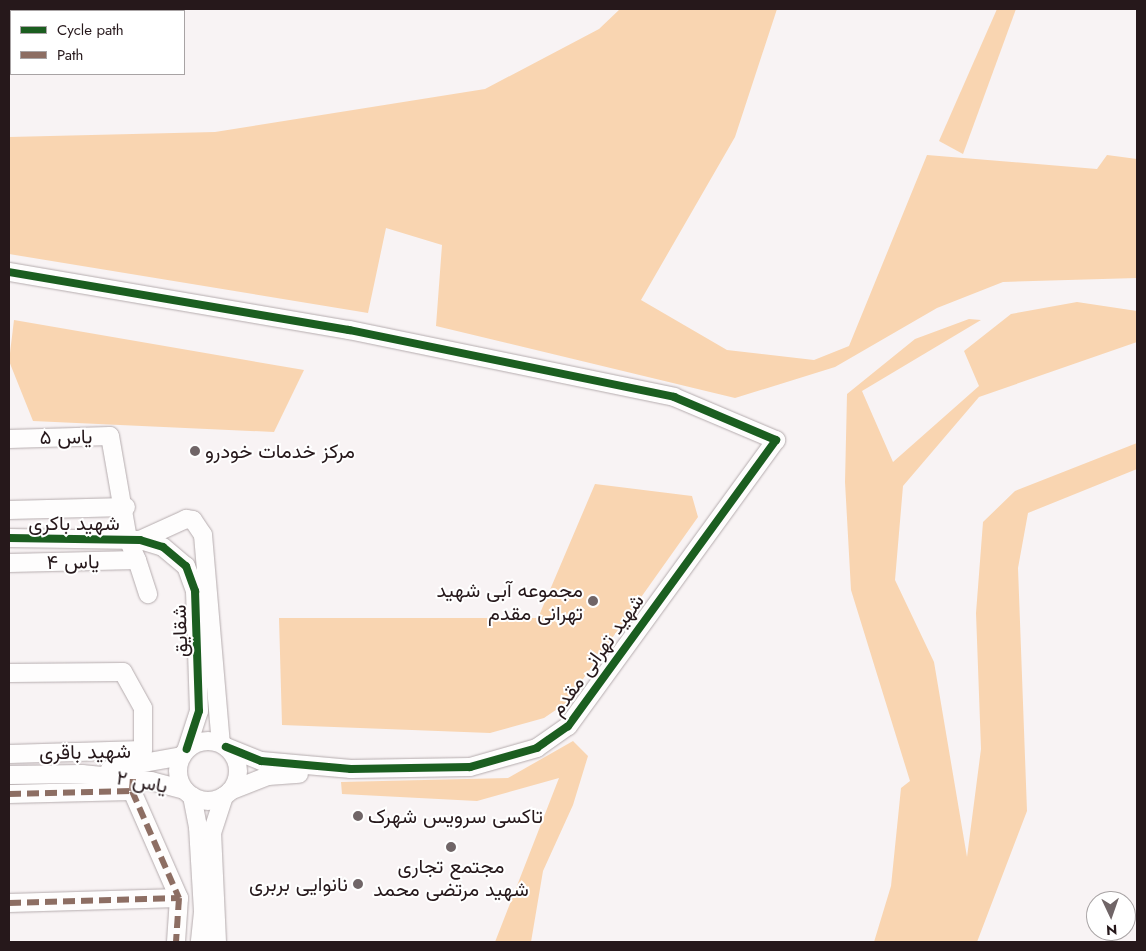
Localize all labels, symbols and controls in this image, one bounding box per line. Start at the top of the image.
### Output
legend [10,10,185,75]
text: Cycle path [57,19,124,41]
text: Path [57,44,83,66]
street label: یاس ۵ [39,425,93,449]
place label: مرکز خدمات خودرو [205,439,355,463]
marker: مرکز خدمات خودرو [189,445,201,457]
street label: شهید باکری [28,511,120,535]
street label: یاس ۴ [47,550,99,574]
place label: مجموعه آبی شهید تهرانی مقدم [437,578,583,625]
street label: شهید تهرانی مقدم [545,589,649,721]
marker: مجموعه آبی شهید تهرانی مقدم [587,595,599,607]
street label: شقایق [167,604,193,658]
street label: شهید باقری [39,739,131,765]
street label: یاس ۲ [115,766,169,798]
place label: تاکسی سرویس شهرک [368,804,543,828]
marker: تاکسی سرویس شهرک [352,810,364,822]
marker: مجتمع تجاری شهید مرتضی محمد [445,841,457,853]
place label: مجتمع تجاری شهید مرتضی محمد [373,855,529,902]
place label: نانوایی بربری [249,872,348,896]
marker: نانوایی بربری [352,878,364,890]
north arrow [1086,891,1136,941]
text: N [1106,920,1118,940]

